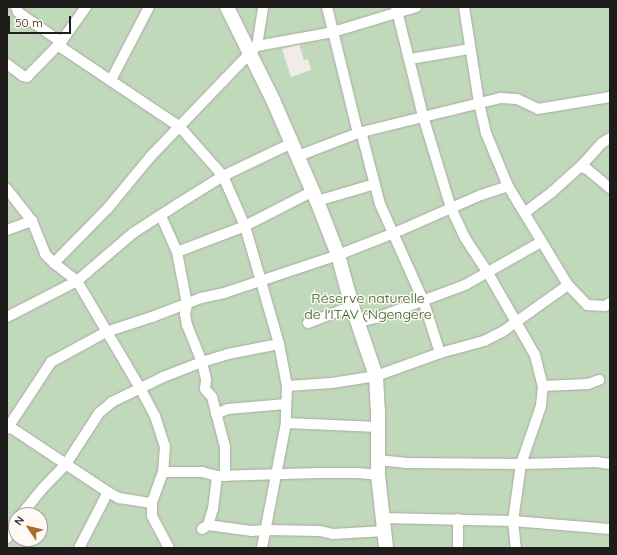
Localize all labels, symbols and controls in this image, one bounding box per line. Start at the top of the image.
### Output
scale bar [10,8,73,34]
text: 50 m [15,15,43,30]
park label: Réserve naturelle de l'ITAV (Ngengere [304,290,432,322]
north arrow [8,507,48,547]
text: N [11,513,27,528]

